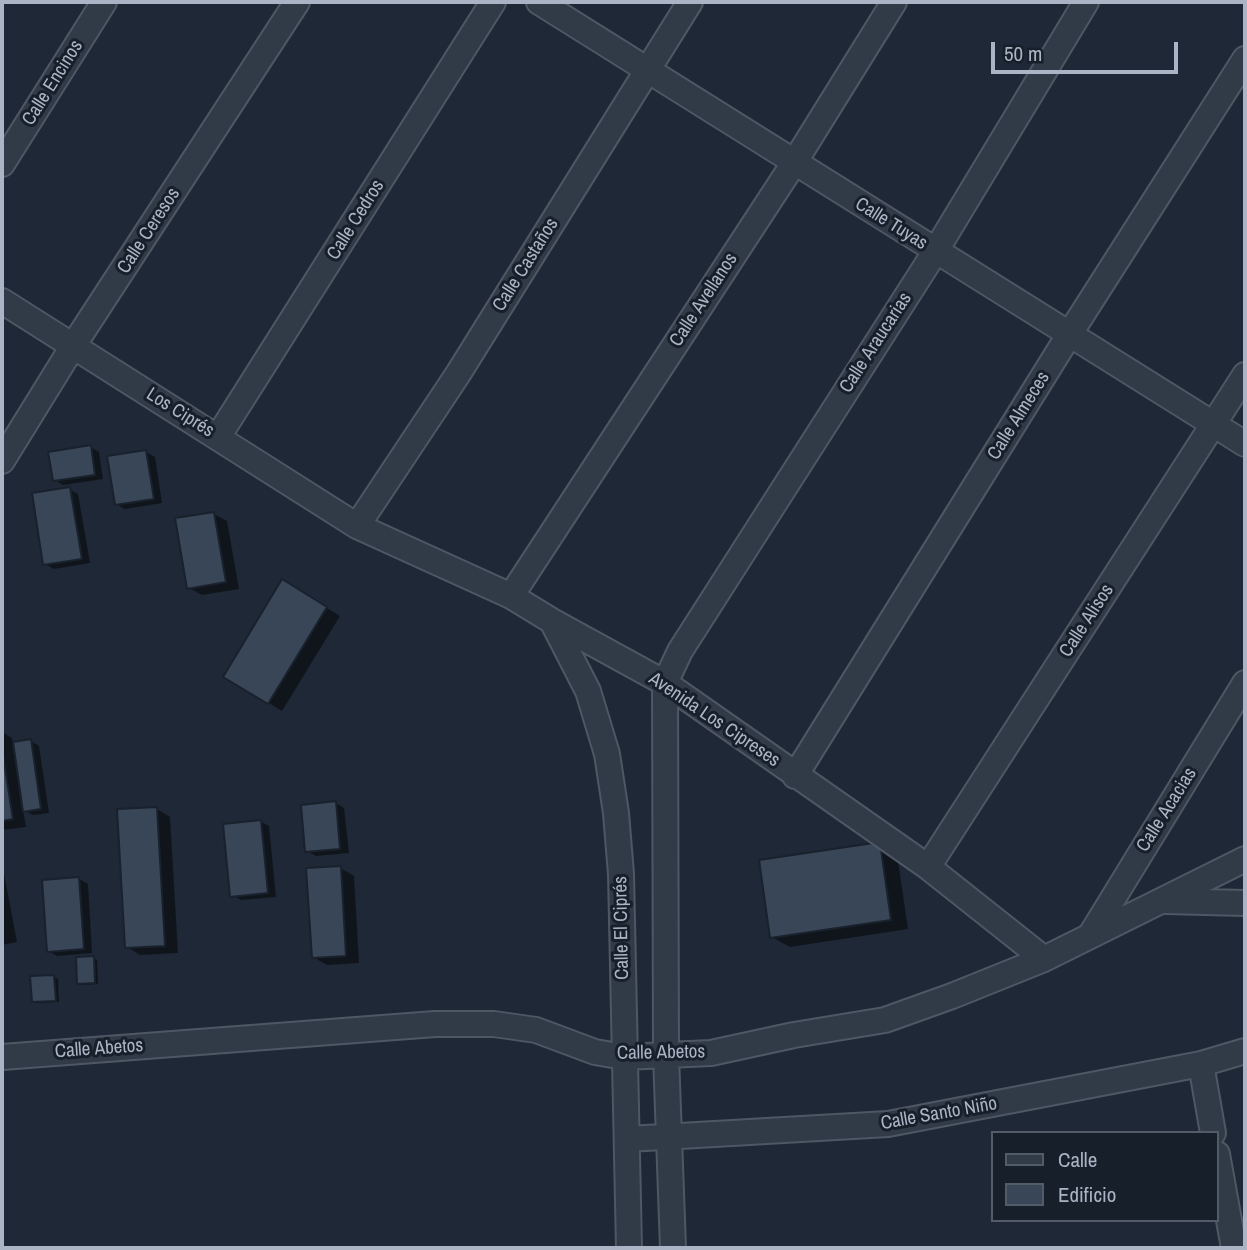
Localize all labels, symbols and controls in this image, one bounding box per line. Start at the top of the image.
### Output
scale bar [995,28,1182,72]
street label: Calle Encinos [18,36,88,130]
text: 50 m [1004,39,1042,68]
street label: Calle Cedros [322,176,390,264]
street label: Calle Ceresos [113,184,185,278]
street label: Calle Tuyas [851,193,931,255]
street label: Calle Castaños [488,214,564,316]
street label: Calle Avellanos [665,249,743,351]
street label: Calle Araucarias [835,289,917,397]
street label: Calle Almeces [983,368,1055,464]
street label: Los Ciprés [142,383,218,443]
street label: Calle Alisos [1055,580,1119,662]
street label: Avenida Los Cipreses [644,668,784,772]
street label: Calle Acacias [1132,764,1202,856]
street label: Calle El Ciprés [610,876,634,980]
street label: Calle Abetos [54,1035,144,1063]
street label: Calle Abetos [617,1041,705,1065]
street label: Calle Santo Niño [879,1093,999,1135]
legend [992,1131,1219,1222]
text: Calle [1058,1145,1097,1174]
text: Edificio [1058,1180,1116,1209]

